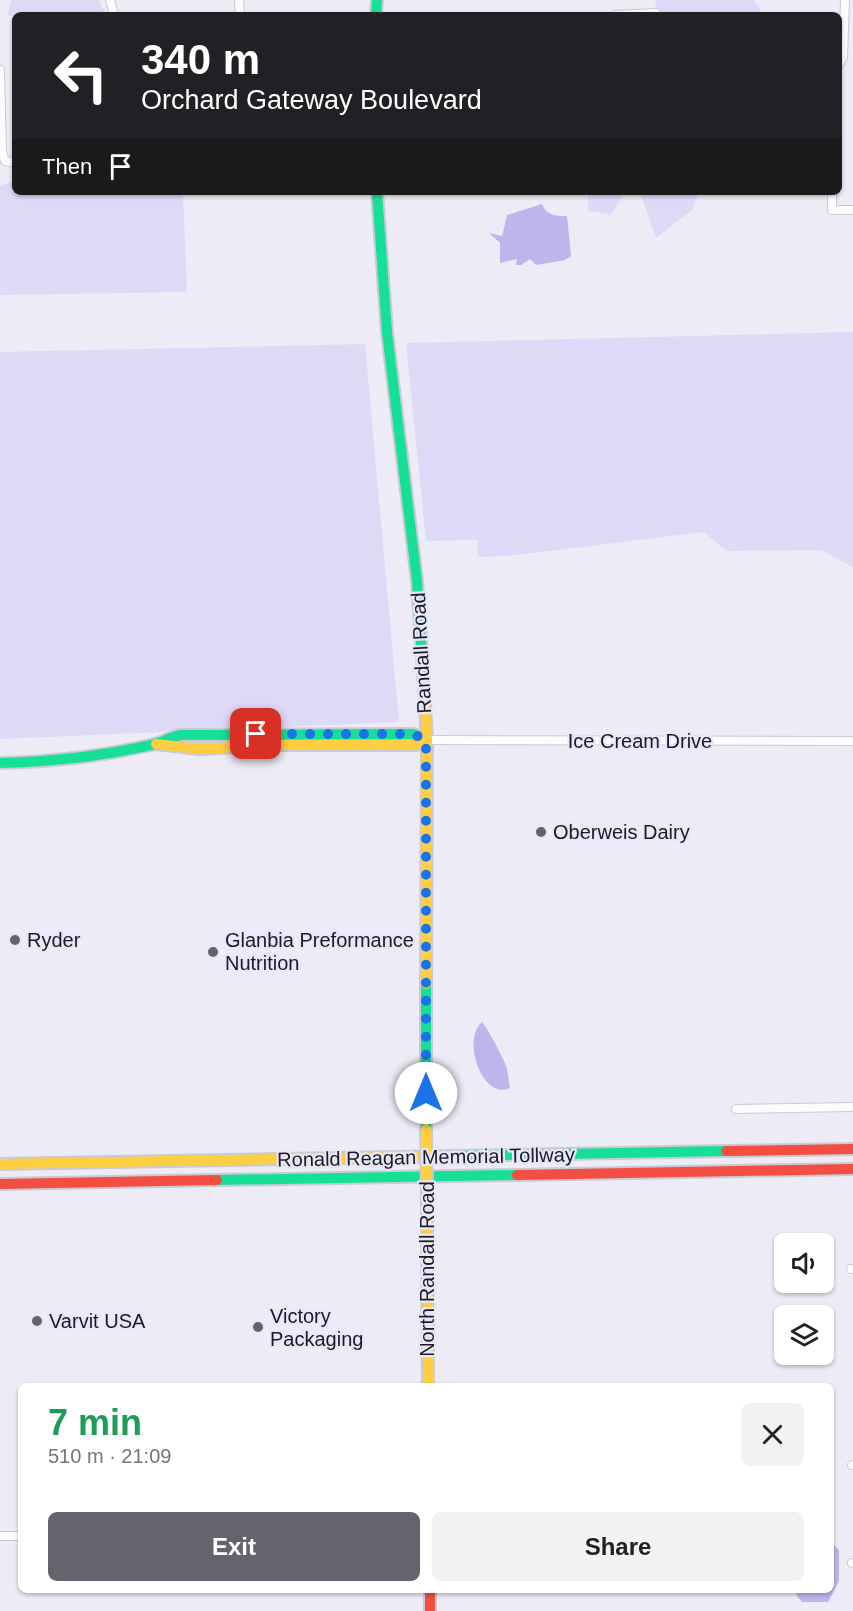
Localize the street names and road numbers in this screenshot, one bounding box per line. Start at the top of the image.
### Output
street label: Randall Road [407,592,435,714]
street label: Ice Cream Drive [568,730,712,752]
street label: Ronald Reagan Memorial Tollway [277,1143,575,1171]
street label: North Randall Road [416,1181,438,1357]

